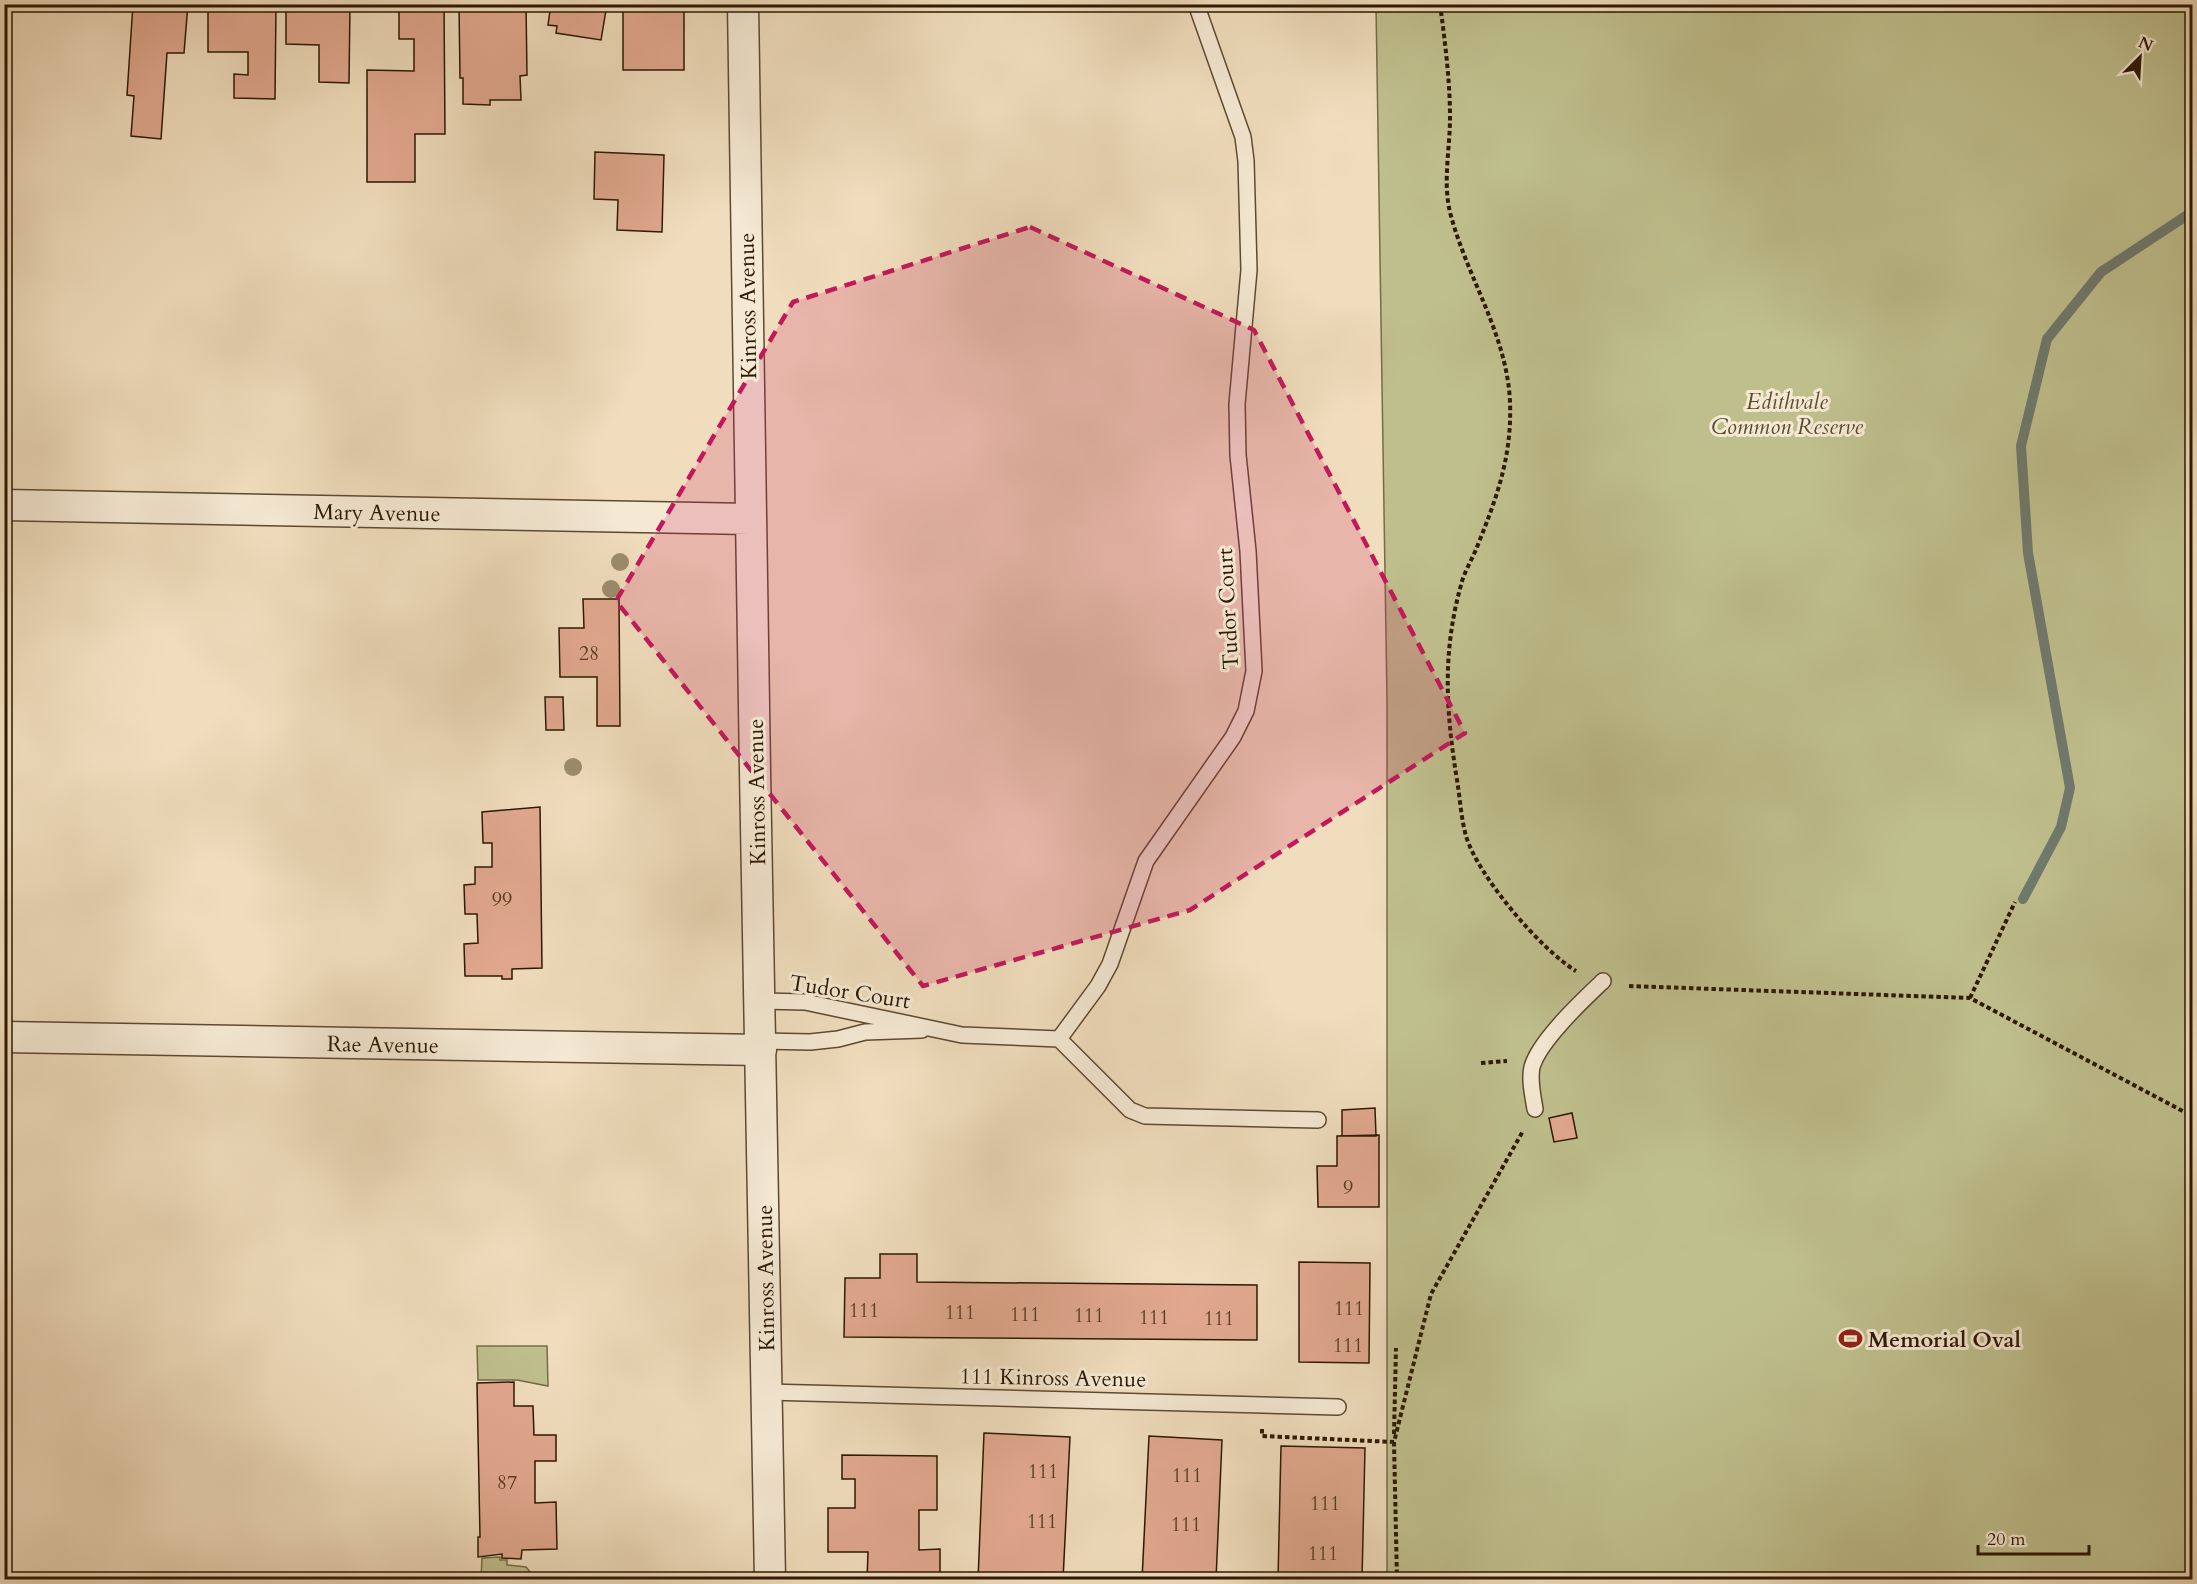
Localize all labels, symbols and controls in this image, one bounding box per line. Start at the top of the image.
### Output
north arrow [2110,27,2170,87]
text: N [2135,31,2157,57]
street label: Kinross Avenue [732,232,764,380]
park label: Edithvale Common Reserve [1711,387,1864,442]
street label: Mary Avenue [313,497,441,529]
street label: Tudor Court [1210,547,1246,670]
house number: 28 [579,640,599,667]
street label: Kinross Avenue [741,718,773,866]
house number: 99 [492,886,512,913]
street label: Tudor Court [787,968,912,1016]
street label: Rae Avenue [327,1029,439,1061]
house number: 9 [1343,1174,1353,1201]
street label: Kinross Avenue [750,1204,782,1352]
house number: 111 [1334,1295,1364,1322]
house number: 111 [849,1297,879,1324]
house number: 111 [945,1299,975,1326]
house number: 111 [1010,1301,1040,1328]
house number: 111 [1074,1302,1104,1329]
house number: 111 [1139,1304,1169,1331]
house number: 111 [1204,1305,1234,1332]
place label: Memorial Oval [1868,1325,2021,1355]
sports icon: Memorial Oval [1837,1326,1863,1352]
house number: 111 [1333,1332,1363,1359]
street label: 111 Kinross Avenue [959,1361,1147,1395]
house number: 111 [1028,1458,1058,1485]
house number: 111 [1172,1462,1202,1489]
house number: 87 [497,1469,517,1496]
house number: 111 [1310,1490,1340,1517]
house number: 111 [1027,1508,1057,1535]
house number: 111 [1171,1511,1201,1538]
scale bar [1978,1518,2089,1556]
text: 20 m [1987,1527,2026,1552]
house number: 111 [1308,1540,1338,1567]

